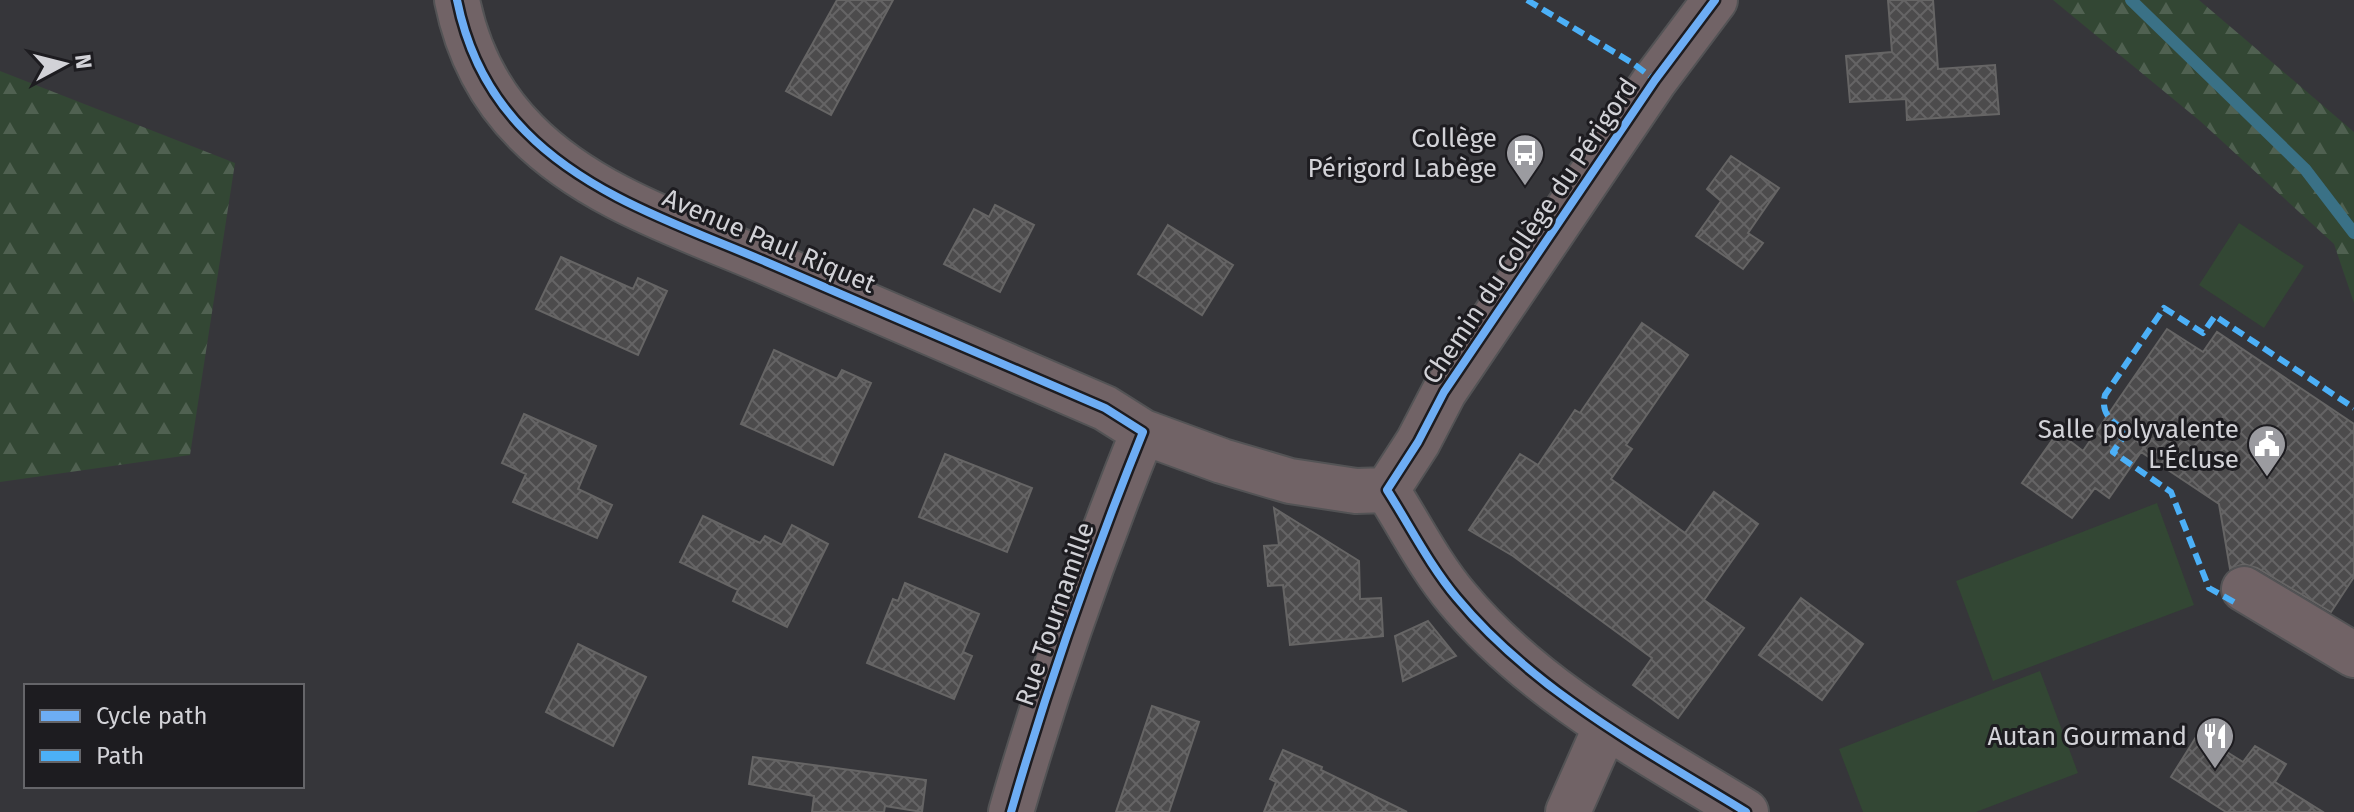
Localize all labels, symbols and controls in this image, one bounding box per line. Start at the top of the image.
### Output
north arrow [24,24,104,104]
text: N [69,53,98,71]
street label: Chemin du Collège du Périgord [1416,72,1644,390]
place label: Collège Périgord Labège [1307,123,1497,184]
bus stop icon: Collège Périgord Labège [1504,132,1546,187]
street label: Avenue Paul Riquet [658,182,881,300]
place label: Salle polyvalente L'Écluse [2038,414,2239,475]
public building icon: Salle polyvalente L'Écluse [2246,423,2288,478]
street label: Rue Tournamille [1009,518,1101,710]
legend [24,684,304,788]
text: Cycle path [96,702,208,730]
restaurant icon: Autan Gourmand [2194,715,2236,770]
place label: Autan Gourmand [1988,721,2187,752]
text: Path [96,742,144,770]

